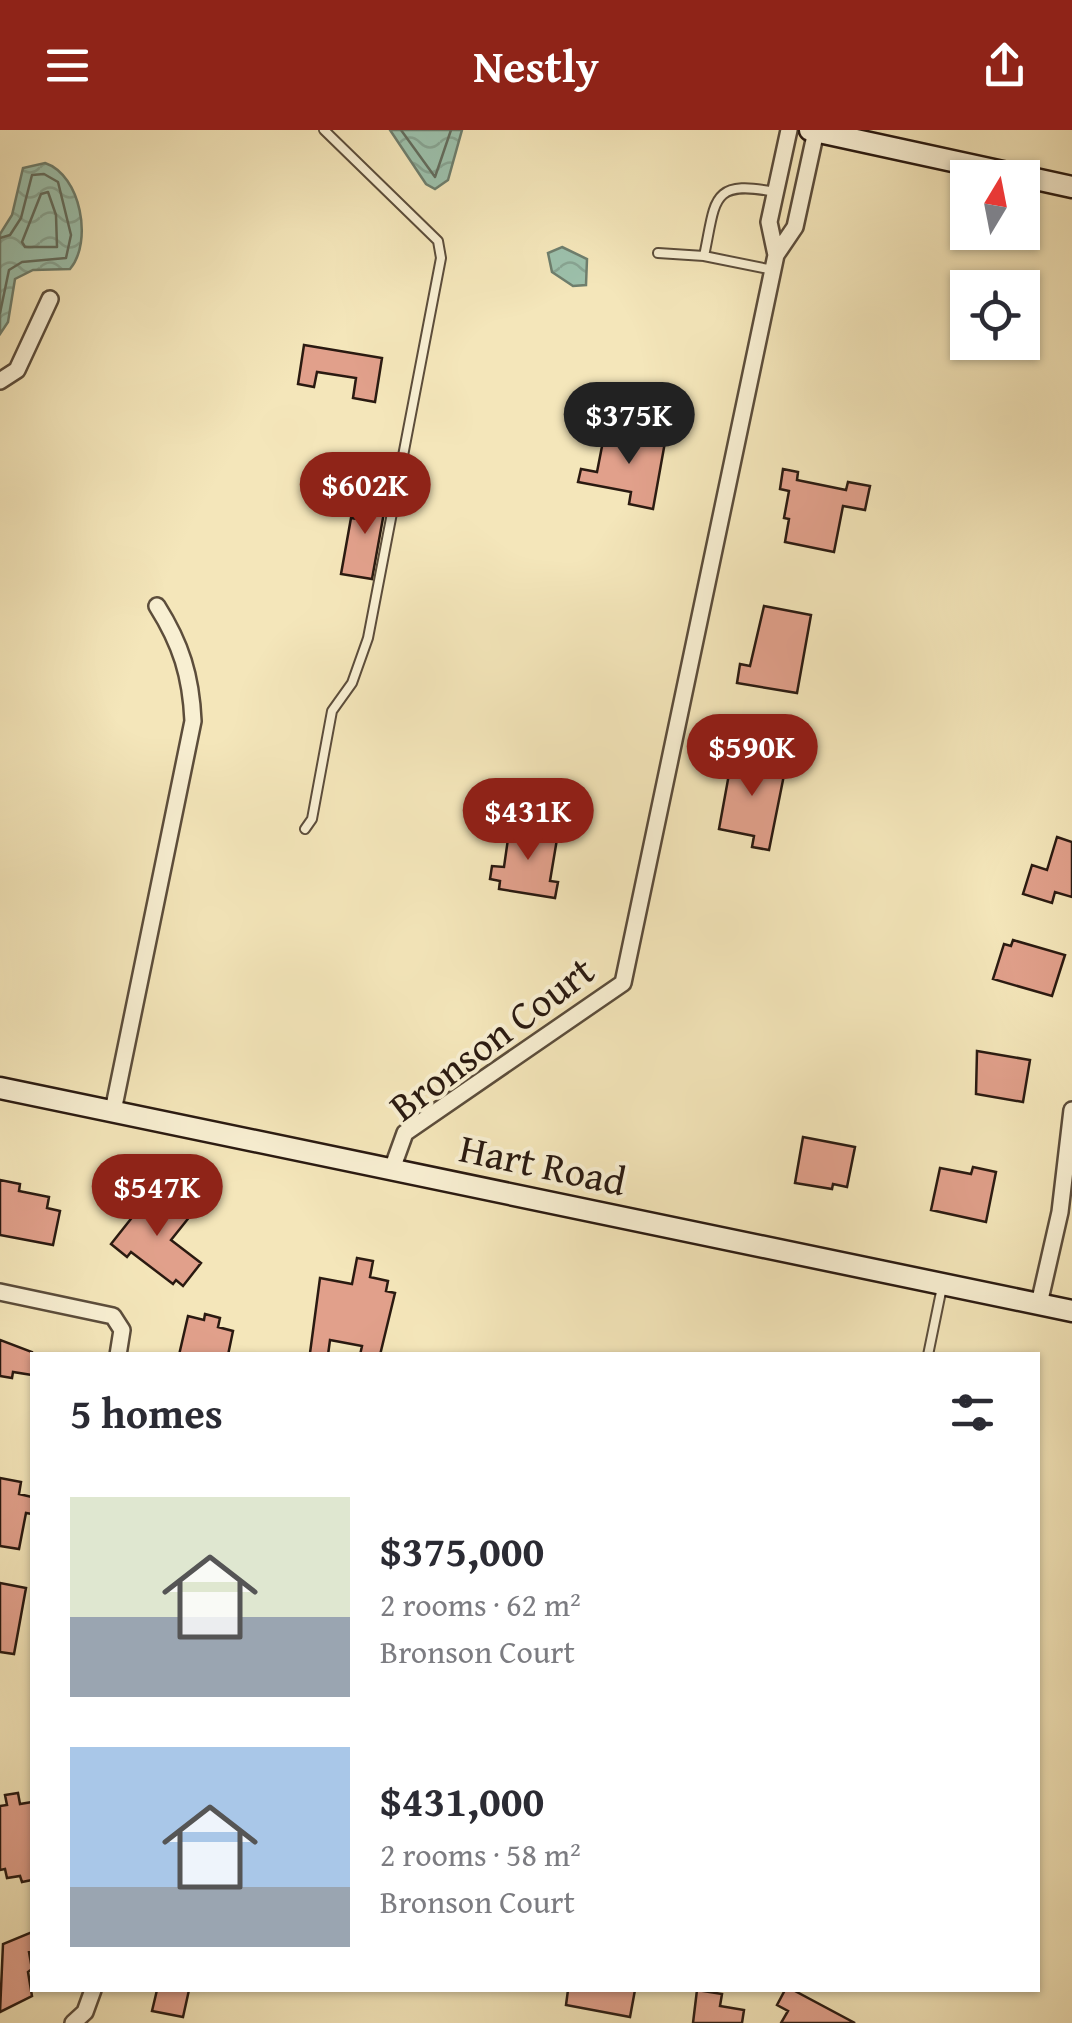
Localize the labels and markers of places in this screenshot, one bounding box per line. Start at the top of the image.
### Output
pin: $375K [559,382,699,467]
pin: $602K [295,452,435,537]
pin: $590K [682,714,822,799]
pin: $431K [458,778,598,863]
pin: $547K [87,1154,227,1239]

